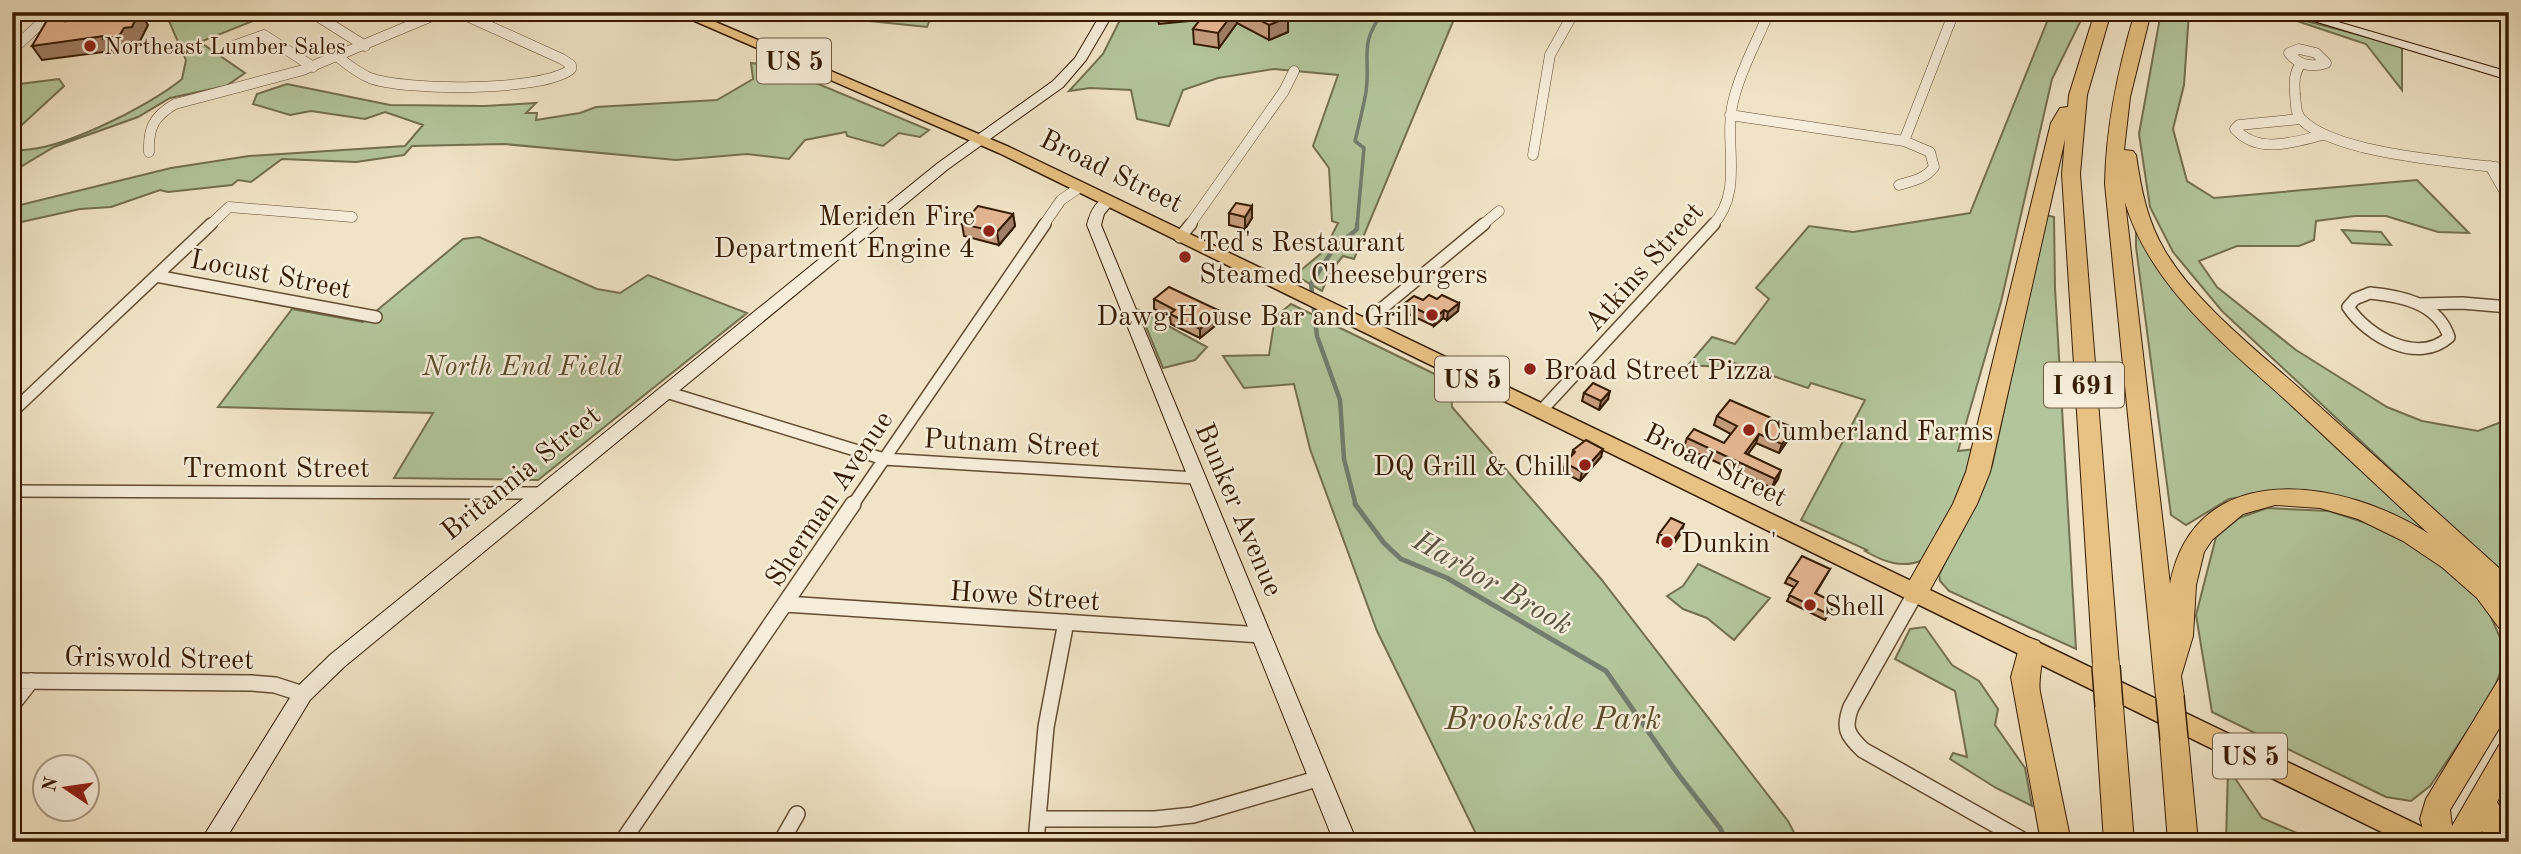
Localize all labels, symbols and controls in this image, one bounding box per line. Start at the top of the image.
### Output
place label: Northeast Lumber Sales [104,36,346,59]
marker: Northeast Lumber Sales [82,38,98,54]
road number: US 5 [757,38,831,83]
street label: Broad Street [1035,126,1187,219]
street label: Atkins Street [1580,198,1710,338]
place label: Meriden Fire Department Engine 4 [714,204,975,264]
marker: Meriden Fire Department Engine 4 [981,223,997,239]
place label: Ted's Restaurant Steamed Cheeseburgers [1199,230,1488,290]
street label: Locust Street [187,247,354,305]
marker: Ted's Restaurant Steamed Cheeseburgers [1177,249,1193,265]
place label: Dawg House Bar and Grill [1096,304,1418,332]
marker: Dawg House Bar and Grill [1424,307,1440,323]
park label: North End Field [421,354,622,382]
road number: US 5 [1435,356,1509,402]
place label: Broad Street Pizza [1544,358,1772,386]
marker: Broad Street Pizza [1522,361,1538,377]
road number: I 691 [2044,362,2124,408]
street label: Britannia Street [437,402,607,547]
street label: Sherman Avenue [762,407,899,592]
place label: Cumberland Farms [1763,419,1993,447]
street label: Bunker Avenue [1188,420,1286,601]
street label: Broad Street [1639,420,1791,513]
marker: Cumberland Farms [1741,422,1757,438]
street label: Putnam Street [923,426,1101,464]
place label: DQ Grill & Chill [1373,454,1571,482]
street label: Tremont Street [182,456,370,484]
marker: DQ Grill & Chill [1577,457,1593,473]
water label: Harbor Brook [1406,526,1577,641]
place label: Dunkin' [1681,531,1777,559]
marker: Dunkin' [1659,534,1675,550]
street label: Howe Street [949,579,1101,617]
place label: Shell [1824,594,1885,622]
marker: Shell [1802,597,1818,613]
street label: Griswold Street [64,644,254,676]
park label: Brookside Park [1444,704,1661,737]
road number: US 5 [2213,734,2287,778]
north arrow [32,752,102,822]
text: N [41,775,63,794]

